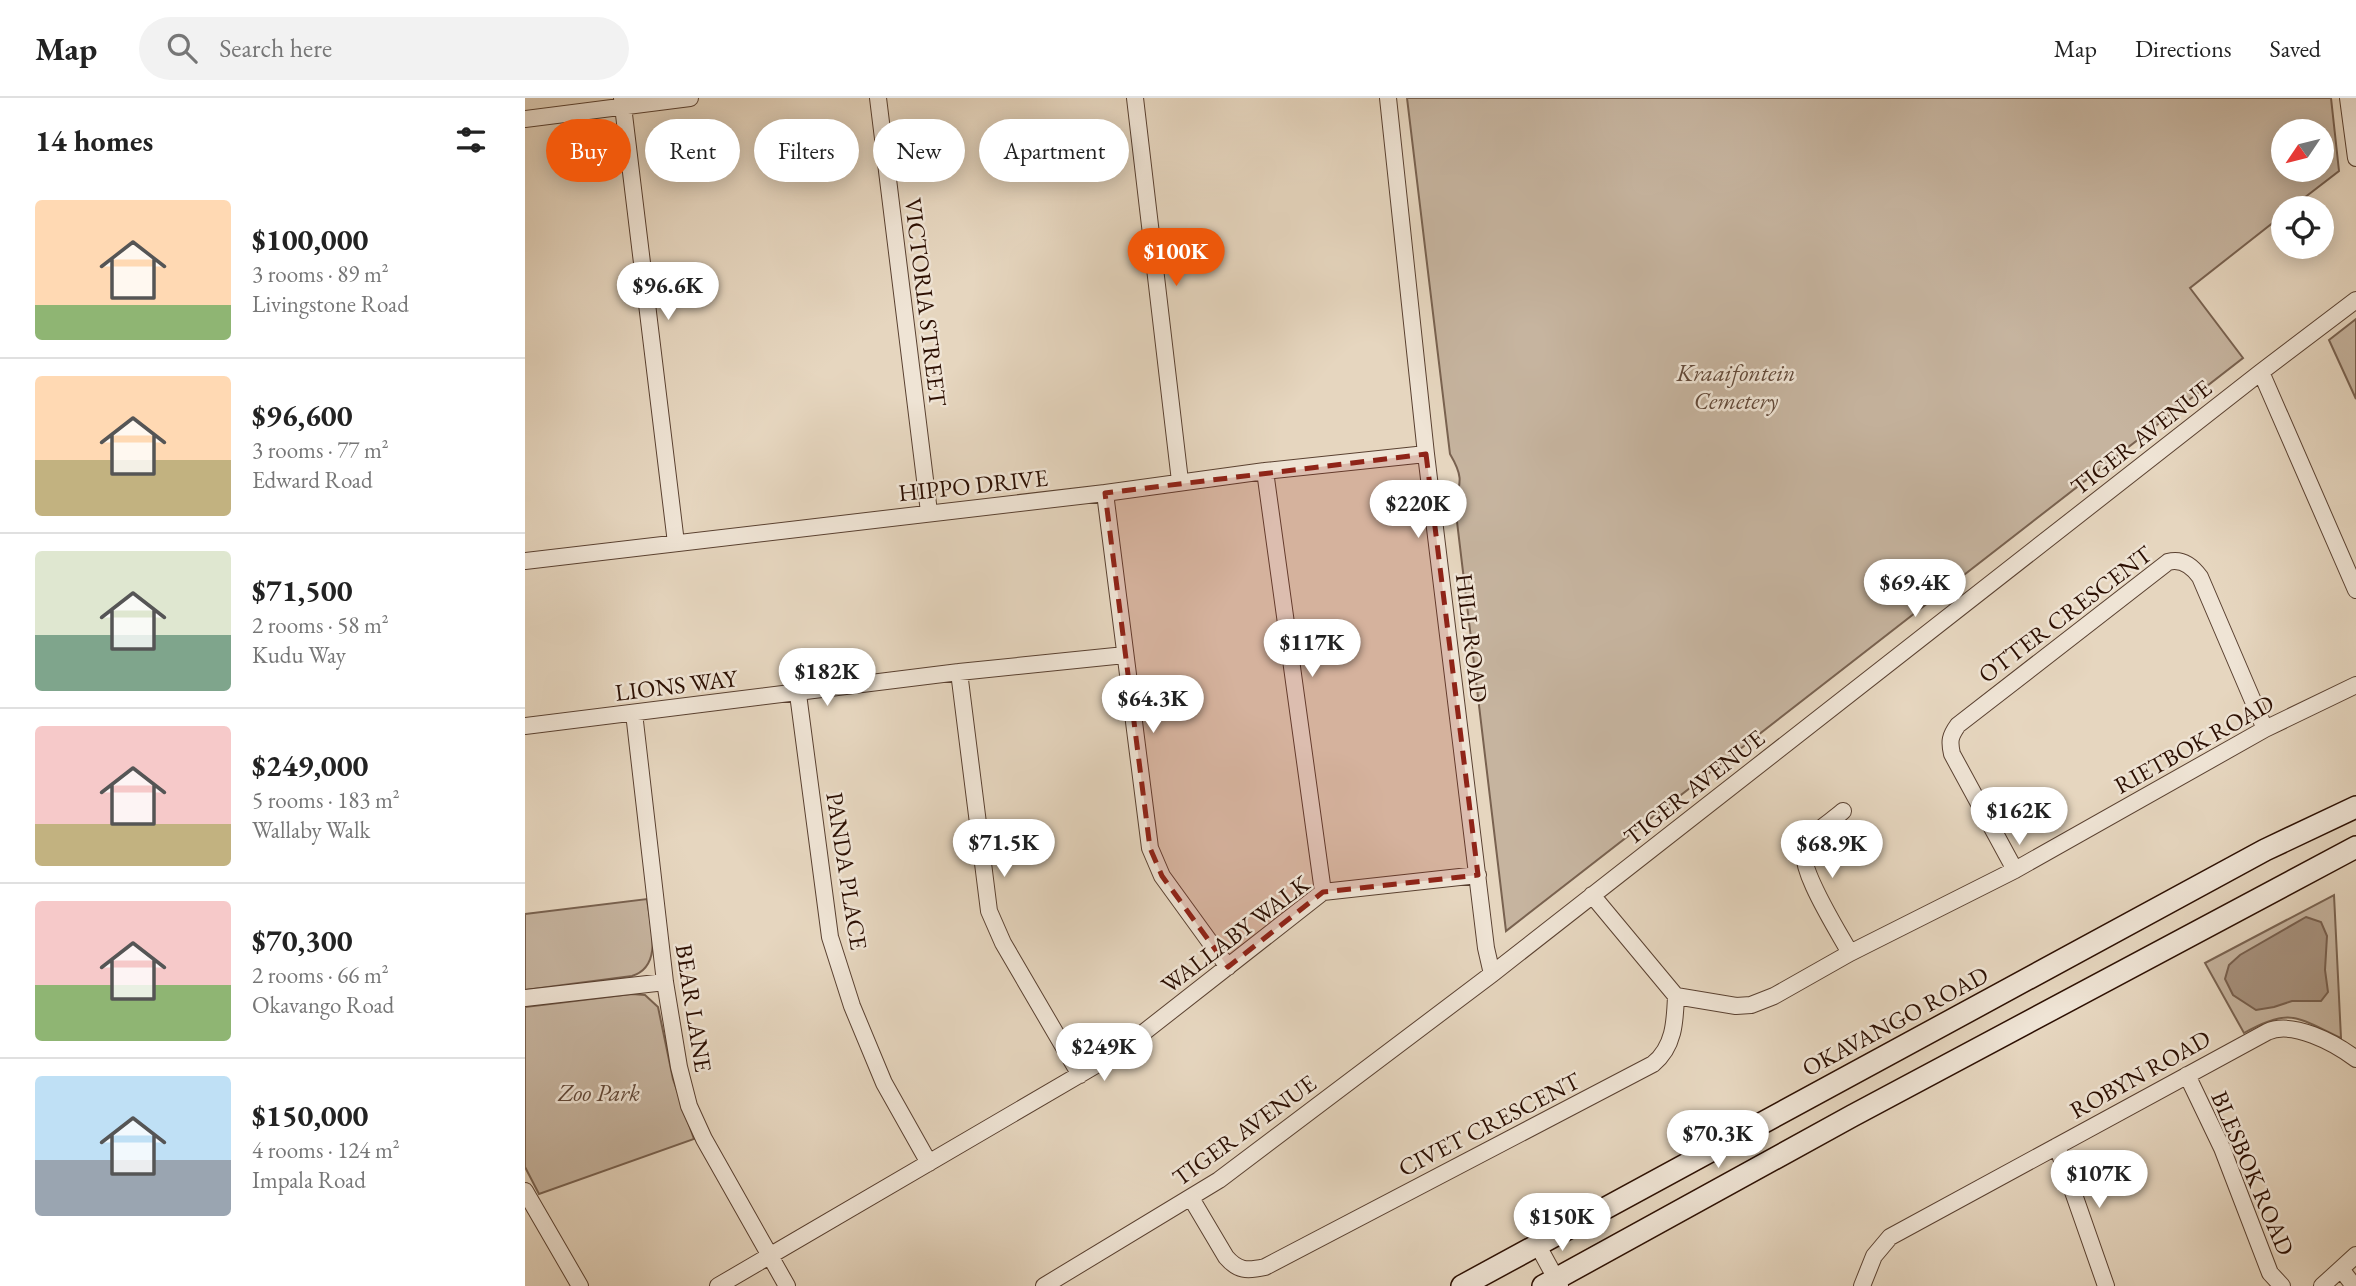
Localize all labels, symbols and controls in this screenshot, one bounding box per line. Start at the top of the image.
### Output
search box [139,17,629,80]
text: Map [35,27,97,70]
icon: search [163,29,201,67]
text: Search here [219,31,332,65]
text: Map [2054,33,2097,64]
text: Directions [2135,33,2232,64]
text: Saved [2270,33,2321,64]
chip: Buy [546,119,631,182]
chip: Rent [645,119,740,182]
chip: Filters [754,119,859,182]
chip: New [873,119,965,182]
chip: Apartment [979,119,1129,182]
north arrow [2271,119,2335,182]
map controls [2271,119,2334,259]
text: 14 homes [35,121,153,160]
icon: filters [452,121,490,159]
street label: VICTORIA STREET [898,196,954,409]
button: locate [2271,196,2334,259]
text: $100,000 [252,220,368,259]
icon: home [91,228,175,312]
pin: $100K [1127,228,1225,288]
text: $100K [1144,236,1208,266]
text: 3 rooms · 89 m² [252,259,389,289]
pin: $96.6K [611,262,725,322]
text: $96.6K [633,270,703,300]
text: Livingstone Road [252,289,409,319]
park label: Kraaifontein Cemetery [1675,357,1796,416]
street label: TIGER AVENUE [2064,372,2218,502]
text: $96,600 [252,396,353,435]
icon: home [91,404,175,488]
text: 3 rooms · 77 m² [252,435,389,465]
street label: HIPPO DRIVE [897,462,1049,508]
text: Edward Road [252,465,373,495]
pin: $220K [1369,480,1467,540]
text: $220K [1386,488,1450,518]
street label: OTTER CRESCENT [1972,538,2159,690]
pin: $69.4K [1858,560,1972,619]
text: $69.4K [1880,567,1950,597]
text: $71,500 [252,571,353,610]
street label: HILL ROAD [1449,572,1495,704]
icon: home [91,579,175,663]
text: 2 rooms · 58 m² [252,610,389,640]
pin: $117K [1263,620,1361,679]
text: $117K [1280,627,1344,657]
text: Kudu Way [252,640,346,670]
pin: $182K [778,648,876,708]
text: $182K [795,656,859,686]
street label: LIONS WAY [613,662,740,708]
pin: $64.3K [1096,676,1210,735]
text: $64.3K [1118,683,1188,713]
street label: RIETBOK ROAD [2109,687,2279,801]
street label: TIGER AVENUE [1617,722,1771,852]
text: $249,000 [252,746,368,785]
icon: home [91,754,175,838]
text: 5 rooms · 183 m² [252,785,400,815]
pin: $162K [1970,788,2068,847]
street label: PANDA PLACE [819,790,875,952]
text: $162K [1987,795,2051,825]
text: Wallaby Walk [252,815,370,845]
pin: $71.5K [947,820,1061,879]
pin: $68.9K [1775,820,1889,880]
text: $71.5K [969,827,1039,857]
text: $68.9K [1797,828,1867,858]
street label: WALLABY WALK [1154,868,1316,1000]
text: $70,300 [252,921,353,960]
icon: home [91,929,175,1013]
street label: BEAR LANE [669,942,719,1074]
street label: OKAVANGO ROAD [1797,959,1993,1083]
text: 2 rooms · 66 m² [252,960,389,990]
text: Okavango Road [252,990,394,1020]
street label: ROBYN ROAD [2064,1023,2216,1125]
pin: $249K [1055,1024,1153,1083]
text: $249K [1072,1031,1136,1061]
street label: CIVET CRESCENT [1393,1064,1586,1183]
street label: TIGER AVENUE [1166,1067,1322,1193]
park label: Zoo Park [557,1077,640,1108]
street label: BLESBOK ROAD [2204,1086,2302,1260]
text: $150,000 [252,1096,368,1135]
icon: home [91,1104,175,1188]
pin: $70.3K [1661,1110,1775,1170]
text: $70.3K [1683,1118,1753,1148]
text: 4 rooms · 124 m² [252,1135,400,1165]
pin: $107K [2050,1150,2148,1210]
text: $107K [2067,1158,2131,1188]
text: Impala Road [252,1165,366,1195]
pin: $150K [1513,1194,1611,1253]
text: $150K [1530,1201,1594,1231]

